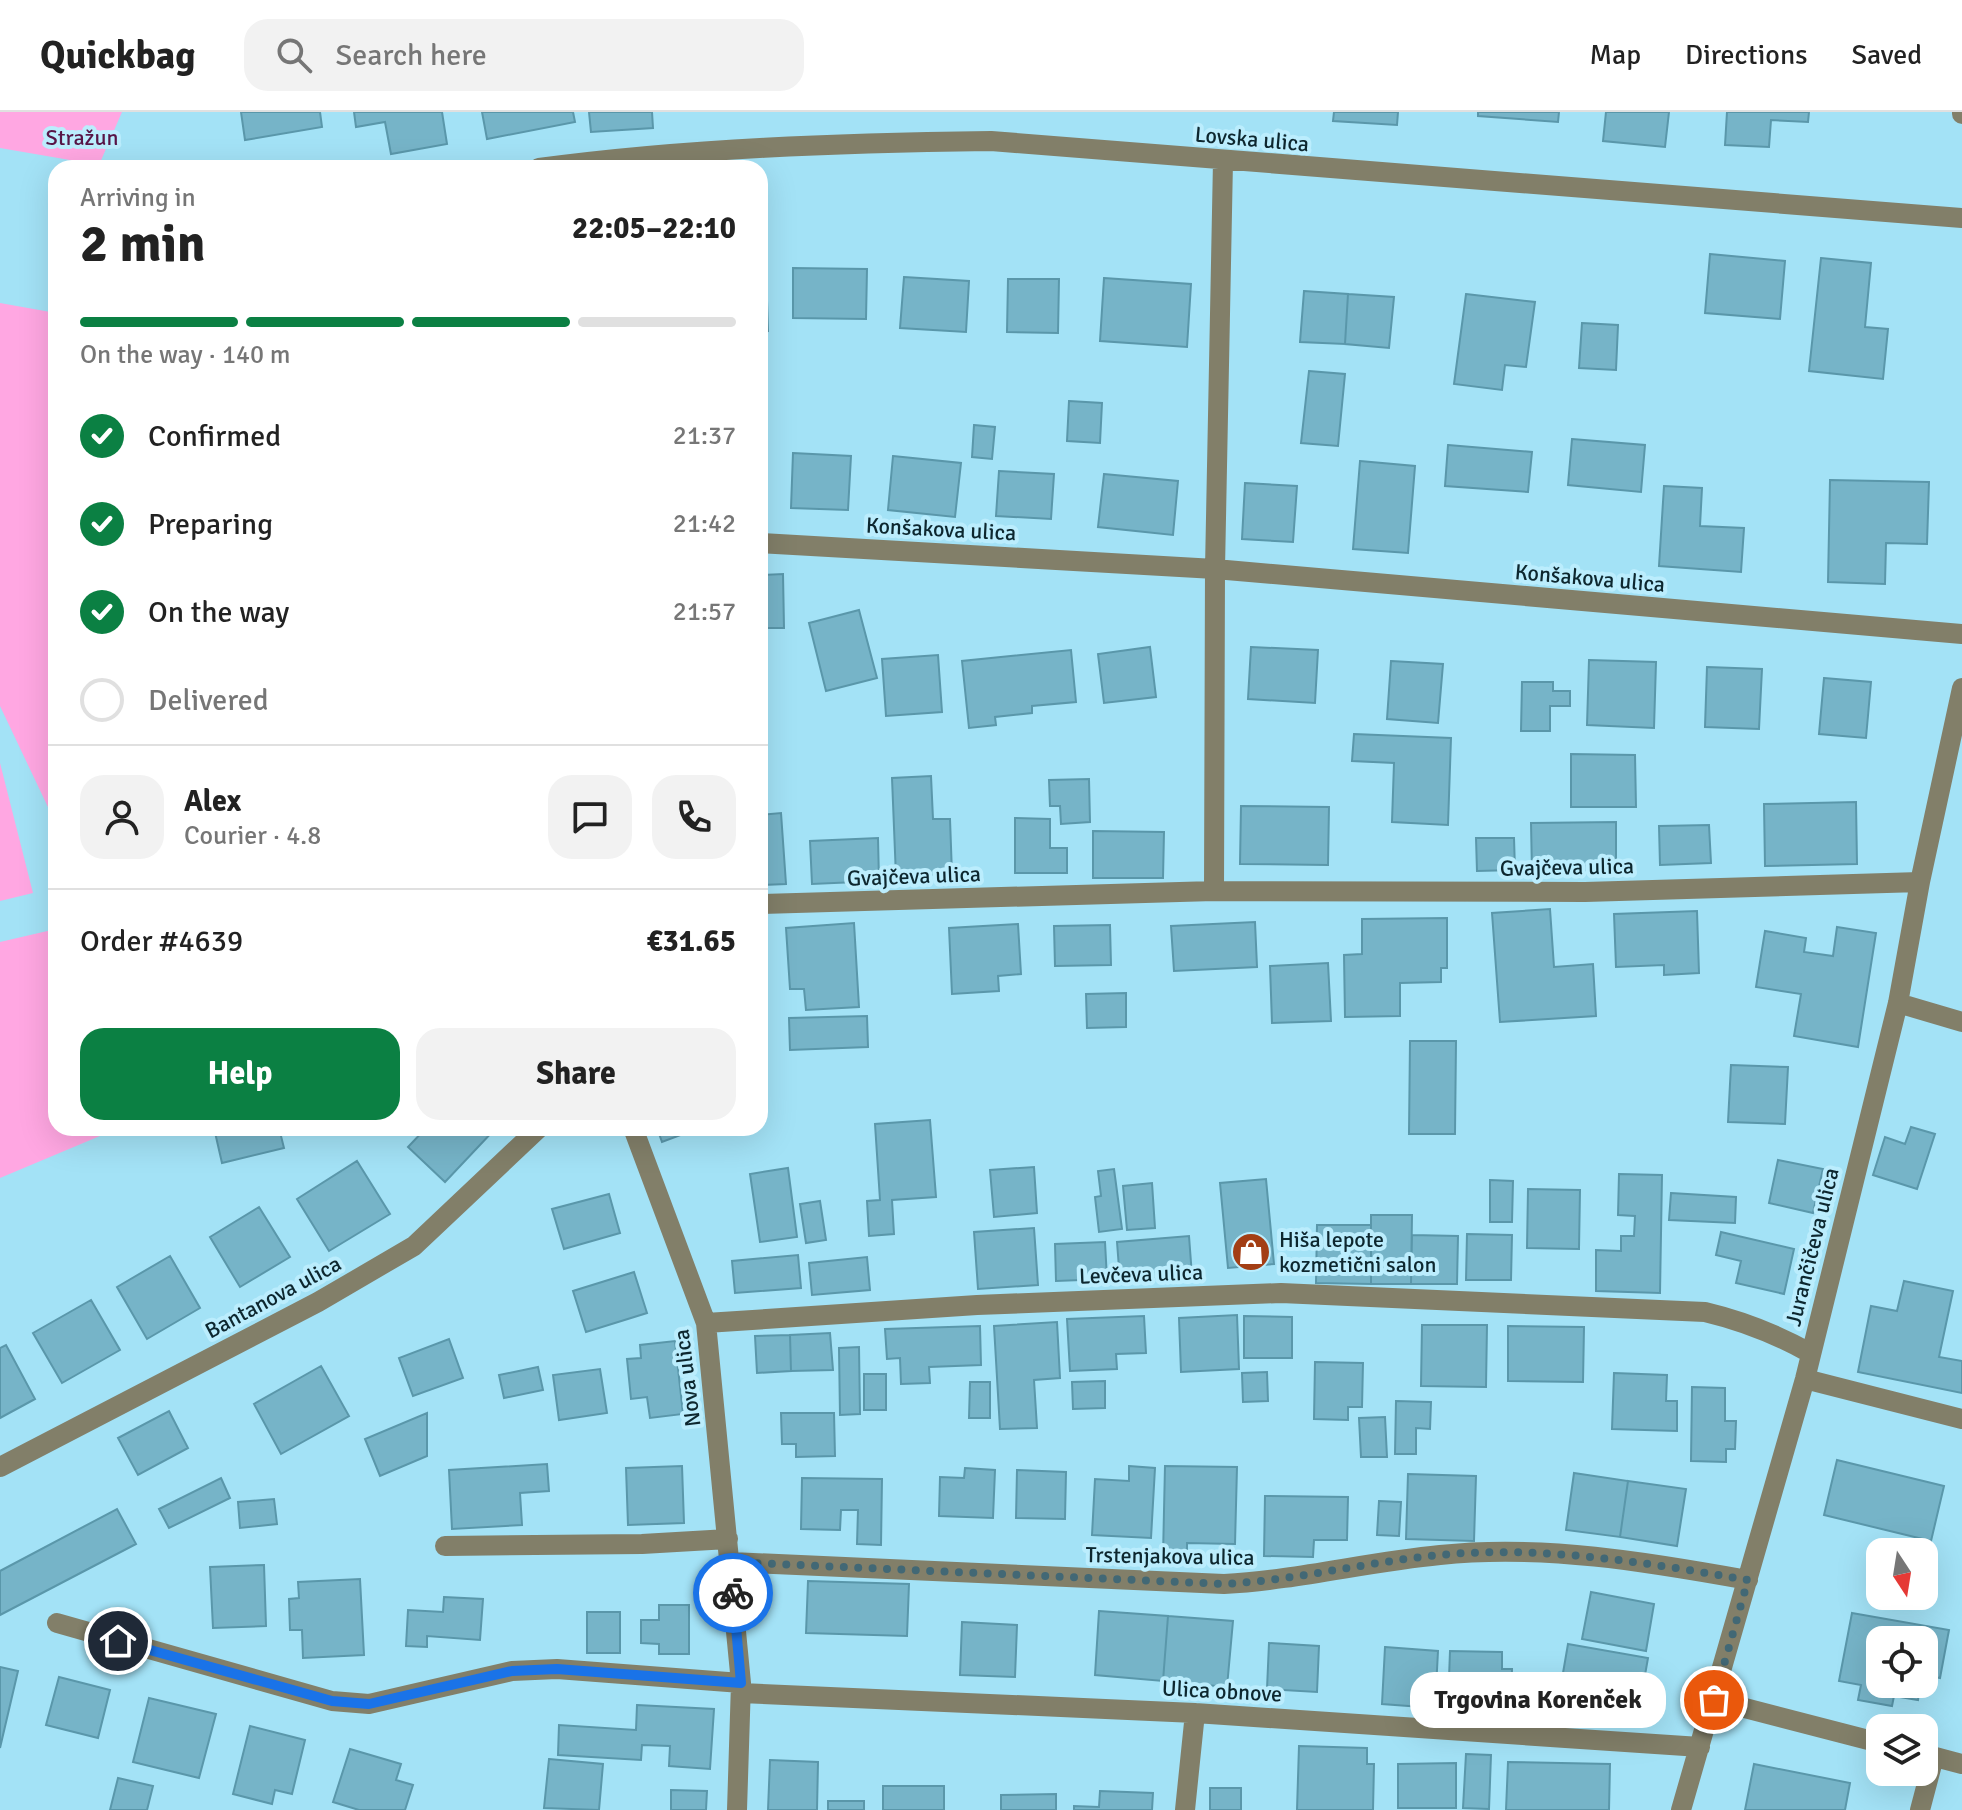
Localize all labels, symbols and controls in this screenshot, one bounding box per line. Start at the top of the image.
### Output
search box [244,19,804,91]
text: Quickbag [40,32,196,79]
icon: search [272,33,316,77]
text: Search here [336,37,487,74]
text: Map [1589,38,1641,72]
text: Directions [1685,38,1807,72]
text: Saved [1851,38,1922,72]
street label: Lovska ulica [1194,121,1310,157]
park label: Stražun [46,124,118,151]
text: Arriving in [80,182,196,214]
text: 22:05–22:10 [572,210,736,247]
text: 2 min [80,212,206,276]
text: On the way · 140 m [80,339,290,371]
icon: check [80,414,124,458]
text: Confirmed [148,418,281,455]
text: 21:37 [673,420,736,452]
icon: check [80,502,124,546]
text: Preparing [148,506,273,543]
text: 21:42 [673,508,736,540]
street label: Konšakova ulica [865,512,1017,546]
street label: Konšakova ulica [1514,558,1666,598]
icon: check [80,590,124,634]
text: On the way [148,594,289,631]
text: 21:57 [673,596,736,628]
text: Delivered [148,682,269,719]
button: person [80,775,164,859]
button: chat [548,775,632,859]
button: phone [652,775,736,859]
text: Alex [184,783,241,820]
text: Courier · 4.8 [184,820,321,852]
street label: Gvajčeva ulica [1500,852,1634,882]
street label: Gvajčeva ulica [847,860,981,892]
text: Order #4639 [80,923,243,960]
text: €31.65 [646,923,736,960]
button: Help [80,1028,400,1120]
button: Share [416,1028,736,1120]
street label: Jurančičeva ulica [1779,1165,1845,1329]
place label: Hiša lepote kozmetični salon [1279,1226,1437,1278]
shop icon: Hiša lepote kozmetični salon [1230,1231,1272,1273]
street label: Bantanova ulica [200,1250,346,1344]
street label: Levčeva ulica [1078,1258,1204,1290]
street label: Nova ulica [668,1328,706,1428]
north arrow [1866,1538,1938,1610]
map controls [1866,1538,1938,1786]
street label: Trstenjakova ulica [1085,1541,1255,1571]
courier [693,1553,773,1633]
icon: bike [711,1571,755,1615]
pin [84,1607,152,1675]
icon: home [96,1619,140,1663]
button: locate [1866,1626,1938,1698]
pin [1680,1666,1748,1734]
callout: Trgovina Korenček [1410,1672,1666,1728]
street label: Ulica obnove [1161,1674,1283,1708]
icon: bag [1692,1678,1736,1722]
text: Trgovina Korenček [1434,1684,1642,1716]
button: layers [1866,1714,1938,1786]

